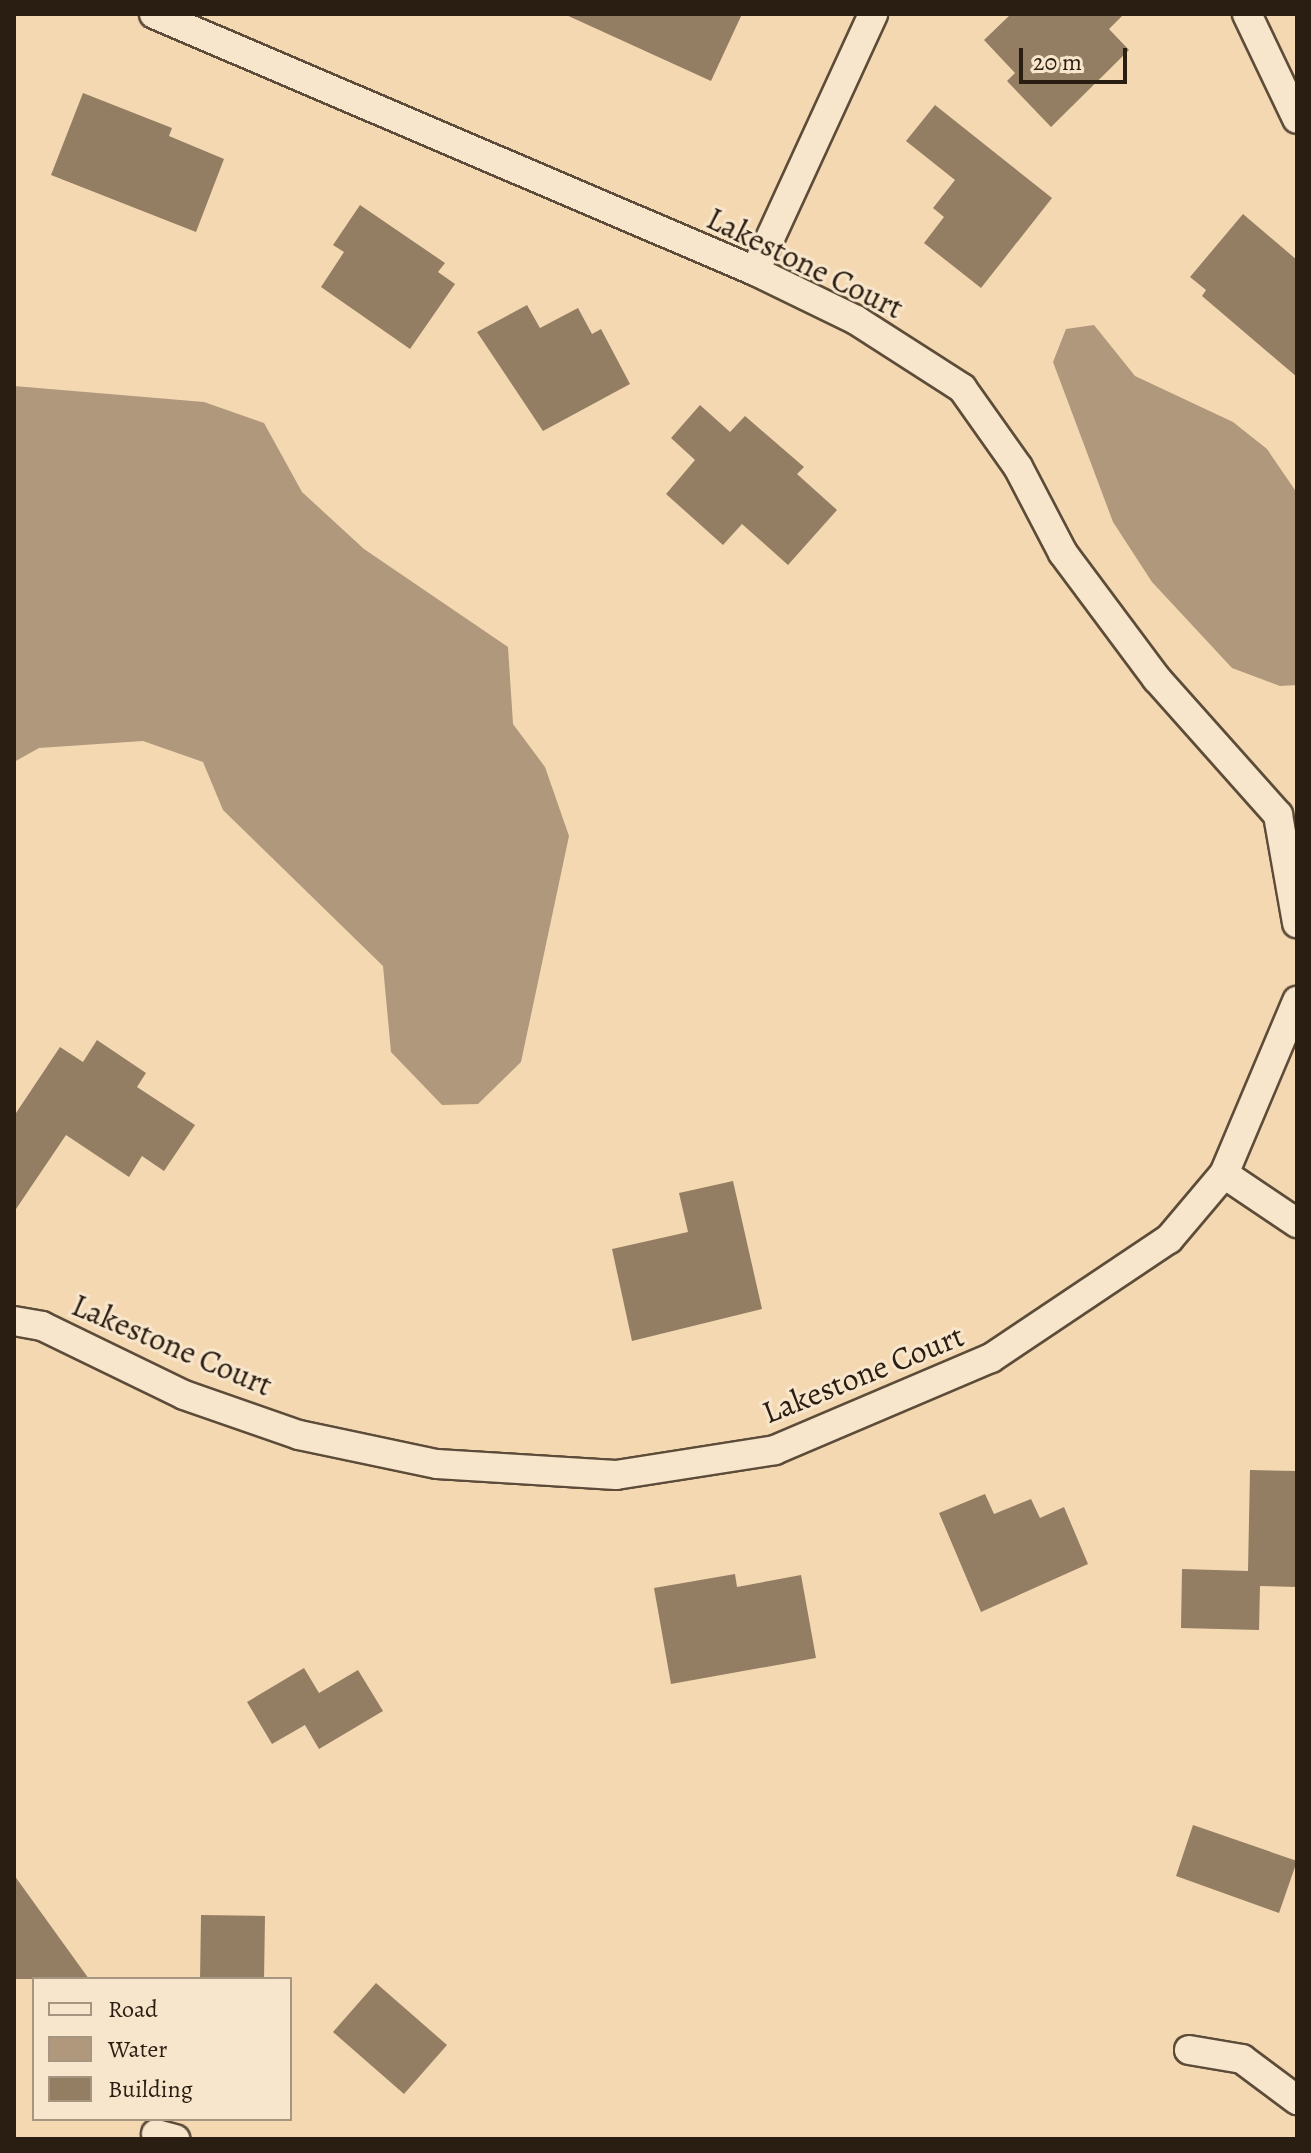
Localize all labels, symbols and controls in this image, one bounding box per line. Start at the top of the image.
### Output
scale bar [1023,32,1131,82]
text: 20 m [1033,46,1082,78]
street label: Lakestone Court [701,199,909,327]
street label: Lakestone Court [66,1286,278,1404]
street label: Lakestone Court [757,1316,969,1432]
legend [32,1977,292,2121]
text: Road [108,1993,158,2025]
text: Water [108,2033,168,2065]
text: Building [108,2073,193,2105]

